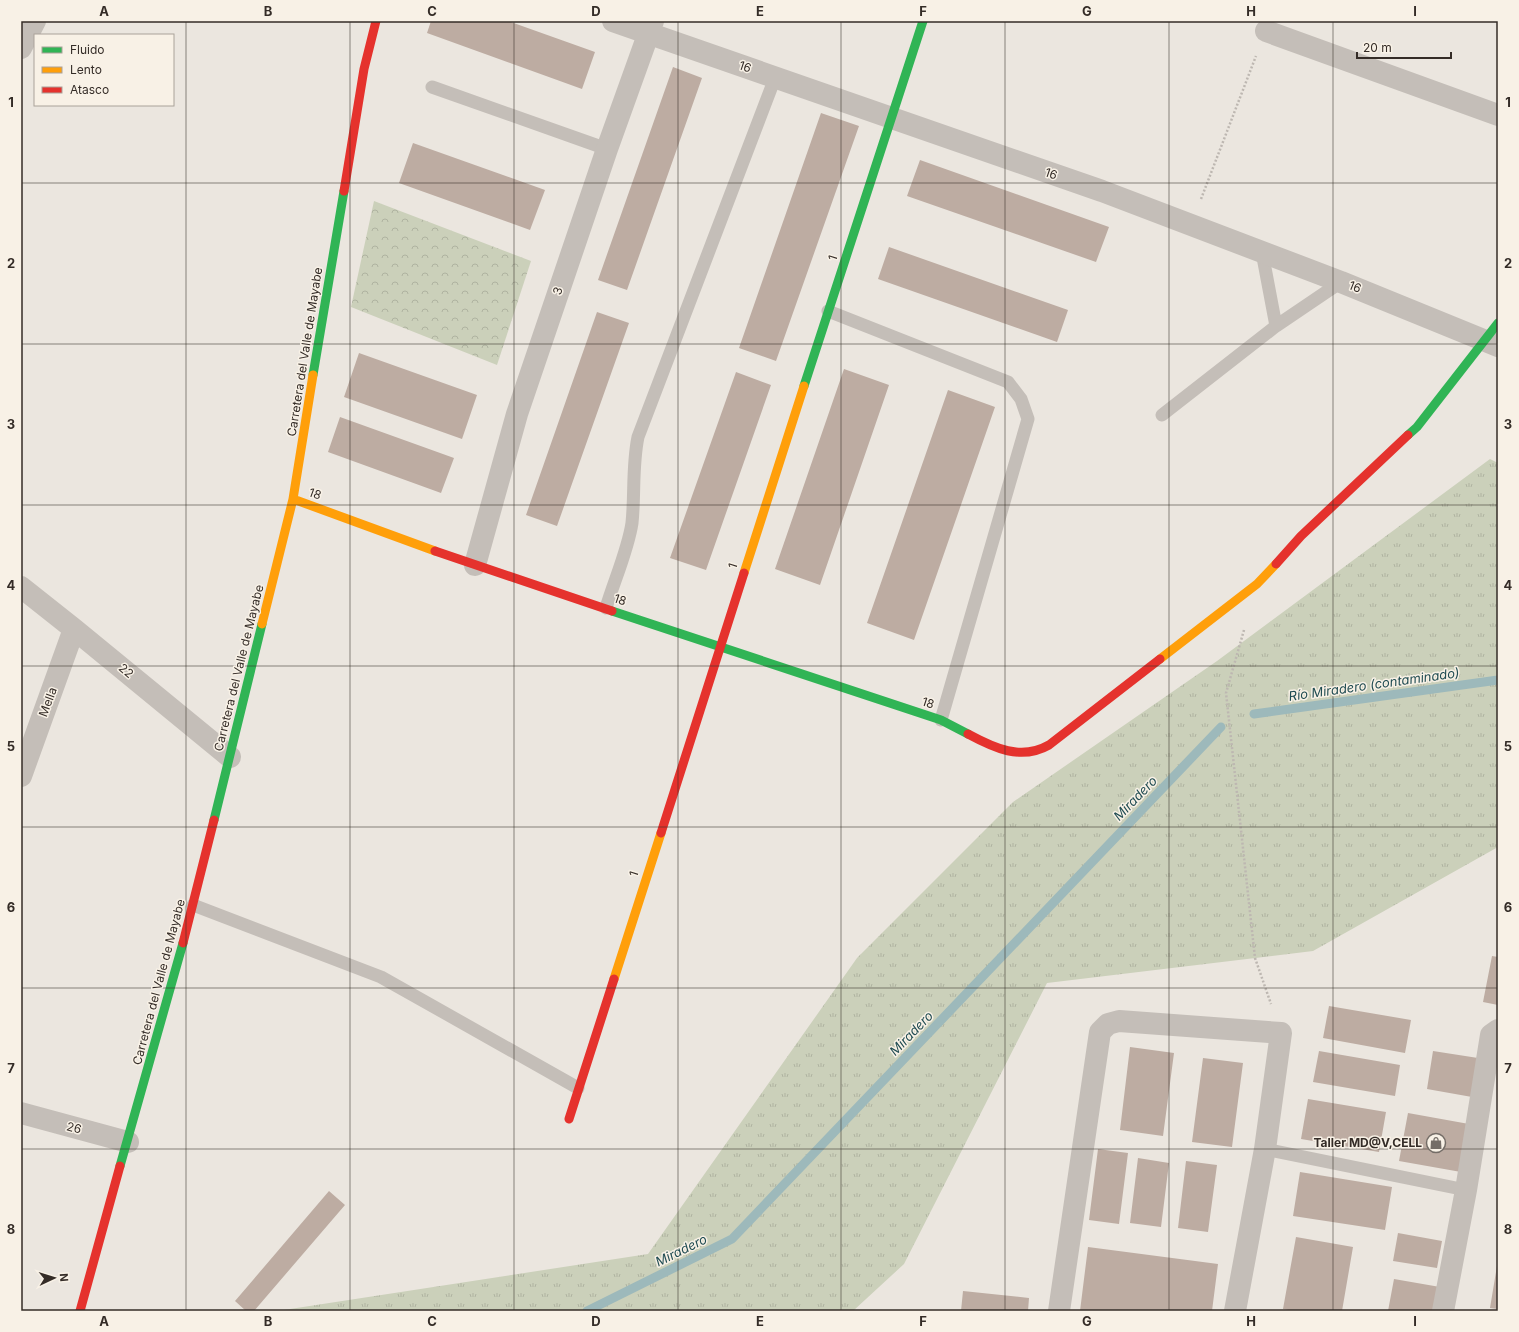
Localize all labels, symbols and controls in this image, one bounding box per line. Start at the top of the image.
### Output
text: A [99,3,109,19]
text: B [264,3,273,19]
text: C [427,3,437,19]
text: D [591,3,601,19]
text: E [756,3,764,19]
text: F [919,3,927,19]
text: G [1082,3,1092,19]
text: H [1246,3,1256,19]
text: I [1413,3,1417,19]
legend [34,34,174,106]
scale bar [1357,34,1451,60]
text: 20 m [1363,40,1392,55]
text: Fluido [70,42,105,57]
street label: 16 [737,57,753,76]
text: Lento [70,62,102,77]
text: Atasco [70,82,109,97]
text: 1 [8,94,14,110]
text: 1 [1505,94,1511,110]
street label: 16 [1043,164,1059,183]
street label: 1 [825,253,840,262]
text: 2 [7,255,15,271]
text: 2 [1504,255,1512,271]
street label: Carretera del Valle de Mayabe [284,266,325,438]
street label: 16 [1347,277,1364,296]
street label: 3 [549,285,566,297]
text: 3 [7,416,15,432]
text: 3 [1504,416,1512,432]
street label: 18 [307,484,324,503]
street label: 1 [725,561,740,570]
text: 4 [7,577,16,593]
text: 4 [1504,577,1513,593]
street label: Carretera del Valle de Mayabe [211,583,266,753]
street label: 18 [612,590,628,609]
street label: 22 [116,660,137,681]
water label: Río Miradero (contaminado) [1288,664,1460,704]
street label: Mella [35,685,60,719]
street label: 18 [920,693,936,712]
text: 5 [7,738,15,754]
text: 5 [1504,738,1512,754]
water label: Miradero [1110,772,1160,824]
street label: 1 [626,869,641,878]
street label: Carretera del Valle de Mayabe [129,897,188,1066]
text: 6 [7,899,15,915]
text: 6 [1504,899,1512,915]
water label: Miradero [886,1007,936,1059]
text: 7 [7,1060,15,1076]
text: 7 [1504,1060,1512,1076]
street label: 26 [65,1118,83,1137]
shop icon: Taller MD@V,CELL [1425,1132,1447,1154]
place label: Taller MD@V,CELL [1313,1135,1422,1150]
text: 8 [7,1221,15,1237]
text: 8 [1504,1221,1512,1237]
water label: Miradero [653,1231,710,1269]
north arrow [34,1258,74,1298]
text: N [57,1273,71,1282]
text: A [99,1313,109,1329]
text: B [264,1313,273,1329]
text: C [427,1313,437,1329]
text: D [591,1313,601,1329]
text: E [756,1313,764,1329]
text: F [919,1313,927,1329]
text: G [1082,1313,1092,1329]
text: H [1246,1313,1256,1329]
text: I [1413,1313,1417,1329]

